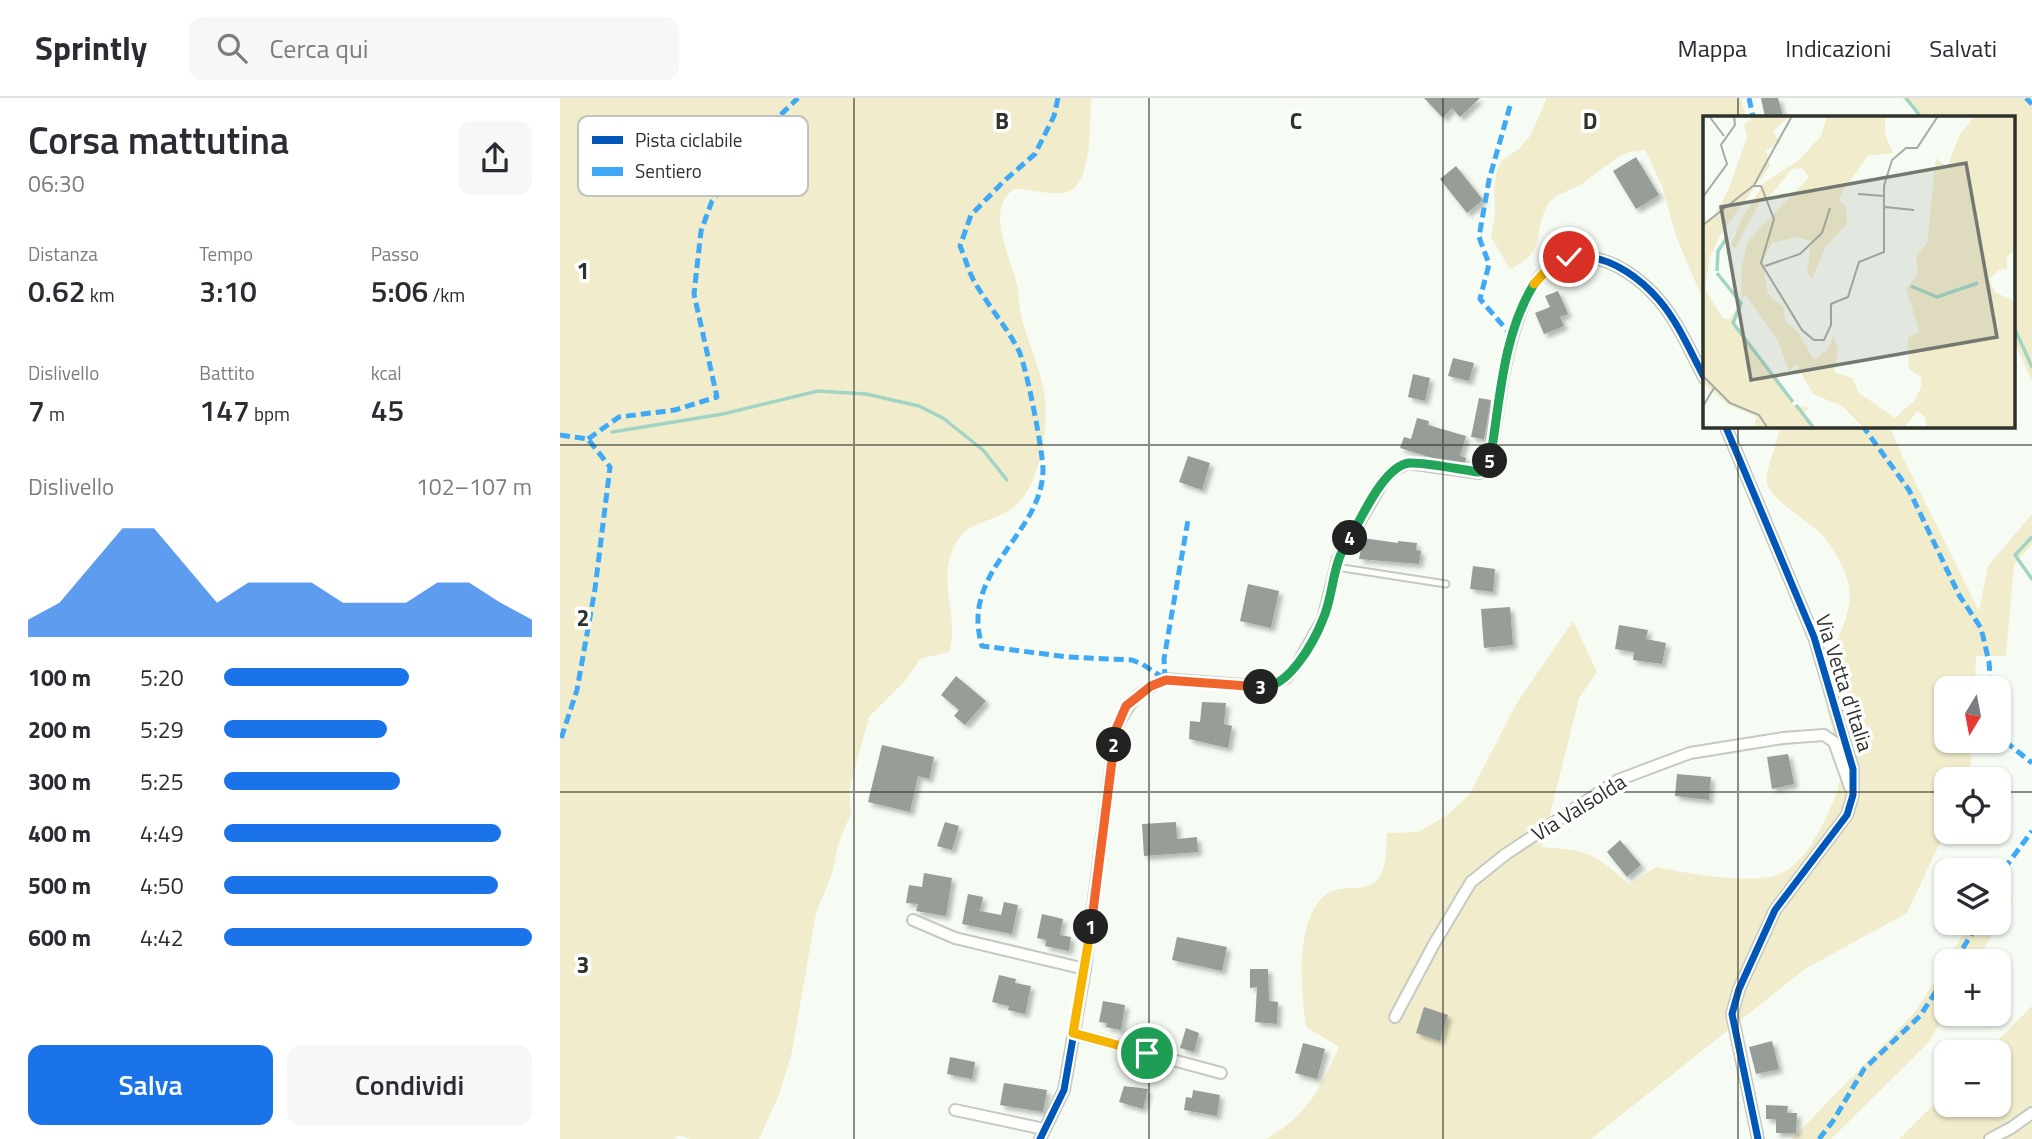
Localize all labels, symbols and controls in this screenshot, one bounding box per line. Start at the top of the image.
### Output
search box [189,17,679,80]
text: Sprintly [35,23,147,73]
icon: search [213,29,251,67]
text: Cerca qui [269,29,368,68]
text: Mappa [1678,30,1747,66]
text: Indicazioni [1785,30,1891,66]
text: Salvati [1929,30,1997,66]
text: B [995,103,1009,138]
text: C [1290,103,1302,138]
text: D [1583,103,1597,138]
text: Corsa mattutina [28,111,289,169]
legend [578,116,808,196]
inset map [1703,116,2014,427]
button: share [458,121,532,195]
text: Pista ciclabile [635,125,742,154]
text: Sentiero [635,156,702,185]
text: 06:30 [28,166,85,201]
pin [1539,227,1599,287]
icon: check [1550,238,1588,276]
text: Distanza [28,239,98,268]
text: Tempo [199,239,253,268]
text: Passo [371,239,419,268]
text: 1 [577,253,589,288]
text: 0.62 [28,268,86,314]
text: 3:10 [199,268,257,314]
text: 5:06 [371,268,428,314]
text: km [86,280,115,309]
text: /km [428,280,465,309]
text: Dislivello [28,358,99,387]
text: Battito [199,358,255,387]
text: kcal [371,358,402,387]
text: 7 [28,387,45,433]
text: 147 [199,387,250,433]
text: 45 [371,387,404,433]
text: m [45,399,65,428]
text: bpm [250,399,290,428]
pin: 5 [1472,444,1508,478]
text: 5 [1484,446,1495,475]
text: Dislivello [28,469,114,504]
text: 102–107 m [416,469,532,504]
pin: 4 [1332,520,1368,556]
text: 4 [1344,523,1355,552]
text: 2 [577,600,589,635]
street label: Via Vetta d'Italia [1808,610,1882,756]
text: 100 m [28,660,91,695]
text: 5:20 [140,660,184,695]
pin: 3 [1244,670,1278,704]
text: 3 [1255,672,1266,701]
north arrow [1934,676,2011,752]
map controls [1934,676,2011,1117]
text: 200 m [28,712,91,747]
text: 5:29 [140,712,184,747]
pin: 2 [1096,728,1132,762]
text: 2 [1108,730,1119,759]
text: 300 m [28,764,91,799]
text: 5:25 [140,764,184,799]
street label: Via Valsolda [1525,765,1632,849]
button: locate [1934,767,2011,844]
text: 400 m [28,816,91,851]
text: 4:49 [140,816,184,851]
button: layers [1934,858,2011,935]
text: 500 m [28,868,91,903]
text: 4:50 [140,868,184,903]
pin: 1 [1074,910,1108,944]
text: 1 [1085,912,1096,941]
text: 600 m [28,920,91,955]
text: 4:42 [140,920,184,955]
text: 3 [577,947,589,982]
button: + [1934,949,2011,1026]
pin [1117,1023,1177,1083]
icon: arrive [1128,1034,1166,1072]
button: − [1934,1040,2011,1117]
button: Salva [28,1045,273,1125]
button: Condividi [287,1045,532,1125]

